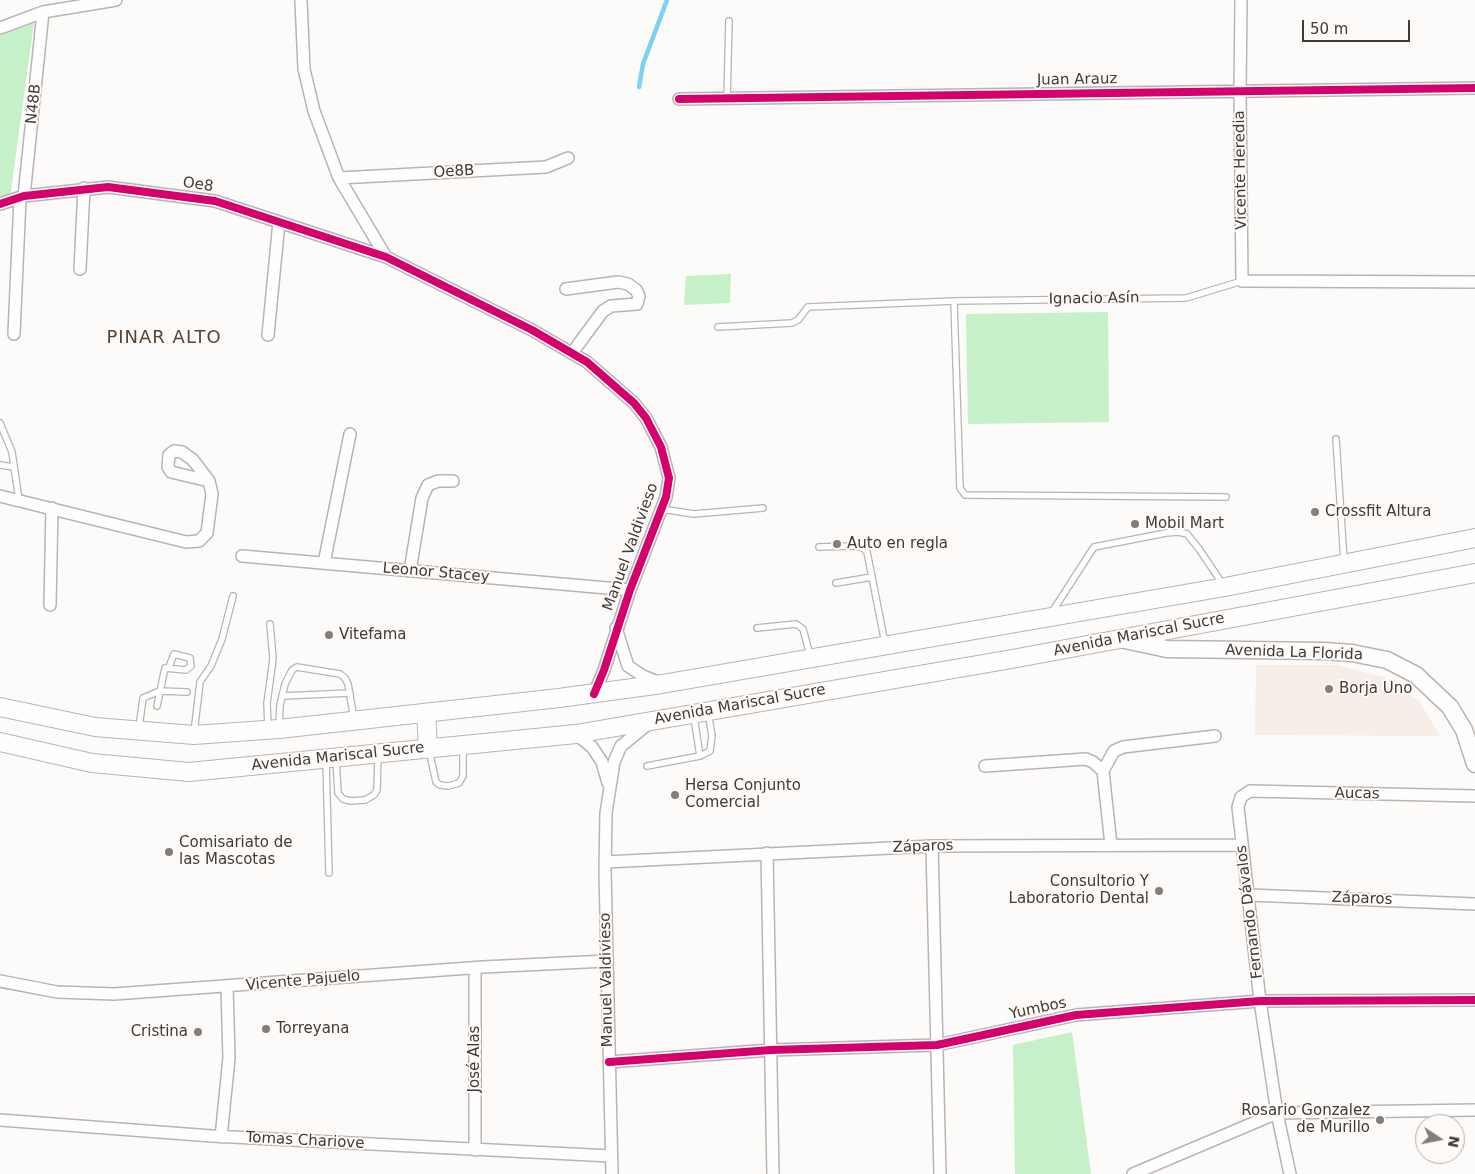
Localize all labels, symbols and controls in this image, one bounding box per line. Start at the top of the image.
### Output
scale bar [1305,10,1412,42]
text: 50 m [1310,20,1348,38]
street label: Juan Arauz [1037,70,1117,90]
street label: N48B [23,83,45,125]
street label: Vicente Heredia [1231,110,1251,230]
street label: Oe8B [433,162,475,182]
street label: Oe8 [182,174,214,196]
street label: Ignacio Asín [1048,289,1140,309]
district label: PINAR ALTO [105,327,223,349]
street label: Manuel Valdivieso [600,481,662,613]
place label: Crossfit Altura [1325,503,1431,521]
marker: Crossfit Altura [1309,506,1321,518]
place label: Mobil Mart [1145,515,1224,533]
marker: Mobil Mart [1129,518,1141,530]
place label: Auto en regla [847,535,948,553]
marker: Auto en regla [831,538,843,550]
street label: Leonor Stacey [382,559,490,587]
street label: Avenida Mariscal Sucre [1052,610,1226,660]
place label: Vitefama [339,626,406,644]
marker: Vitefama [323,629,335,641]
street label: Avenida La Florida [1225,642,1363,664]
place label: Borja Uno [1339,680,1412,698]
street label: Avenida Mariscal Sucre [653,681,827,729]
marker: Borja Uno [1323,683,1335,695]
street label: Avenida Mariscal Sucre [251,739,425,775]
place label: Hersa Conjunto Comercial [685,777,801,812]
street label: Aucas [1334,785,1380,803]
marker: Hersa Conjunto Comercial [669,789,681,801]
place label: Comisariato de las Mascotas [179,834,293,869]
street label: Záparos [892,837,954,857]
street label: Fernando Dávalos [1233,844,1267,980]
marker: Comisariato de las Mascotas [163,846,175,858]
place label: Consultorio Y Laboratorio Dental [1009,873,1149,908]
marker: Consultorio Y Laboratorio Dental [1153,885,1165,897]
street label: Záparos [1331,889,1393,909]
street label: Manuel Valdivieso [597,912,617,1048]
street label: Vicente Pajuelo [245,967,361,995]
street label: Yumbos [1008,994,1068,1024]
place label: Torreyana [276,1020,350,1038]
place label: Cristina [131,1023,188,1041]
marker: Torreyana [260,1023,272,1035]
marker: Cristina [192,1026,204,1038]
street label: José Alas [466,1026,484,1092]
place label: Rosario Gonzalez de Murillo [1241,1102,1370,1137]
marker: Rosario Gonzalez de Murillo [1374,1114,1386,1126]
north arrow [1415,1114,1465,1164]
street label: Tomas Chariove [245,1129,365,1153]
text: N [1445,1134,1463,1149]

